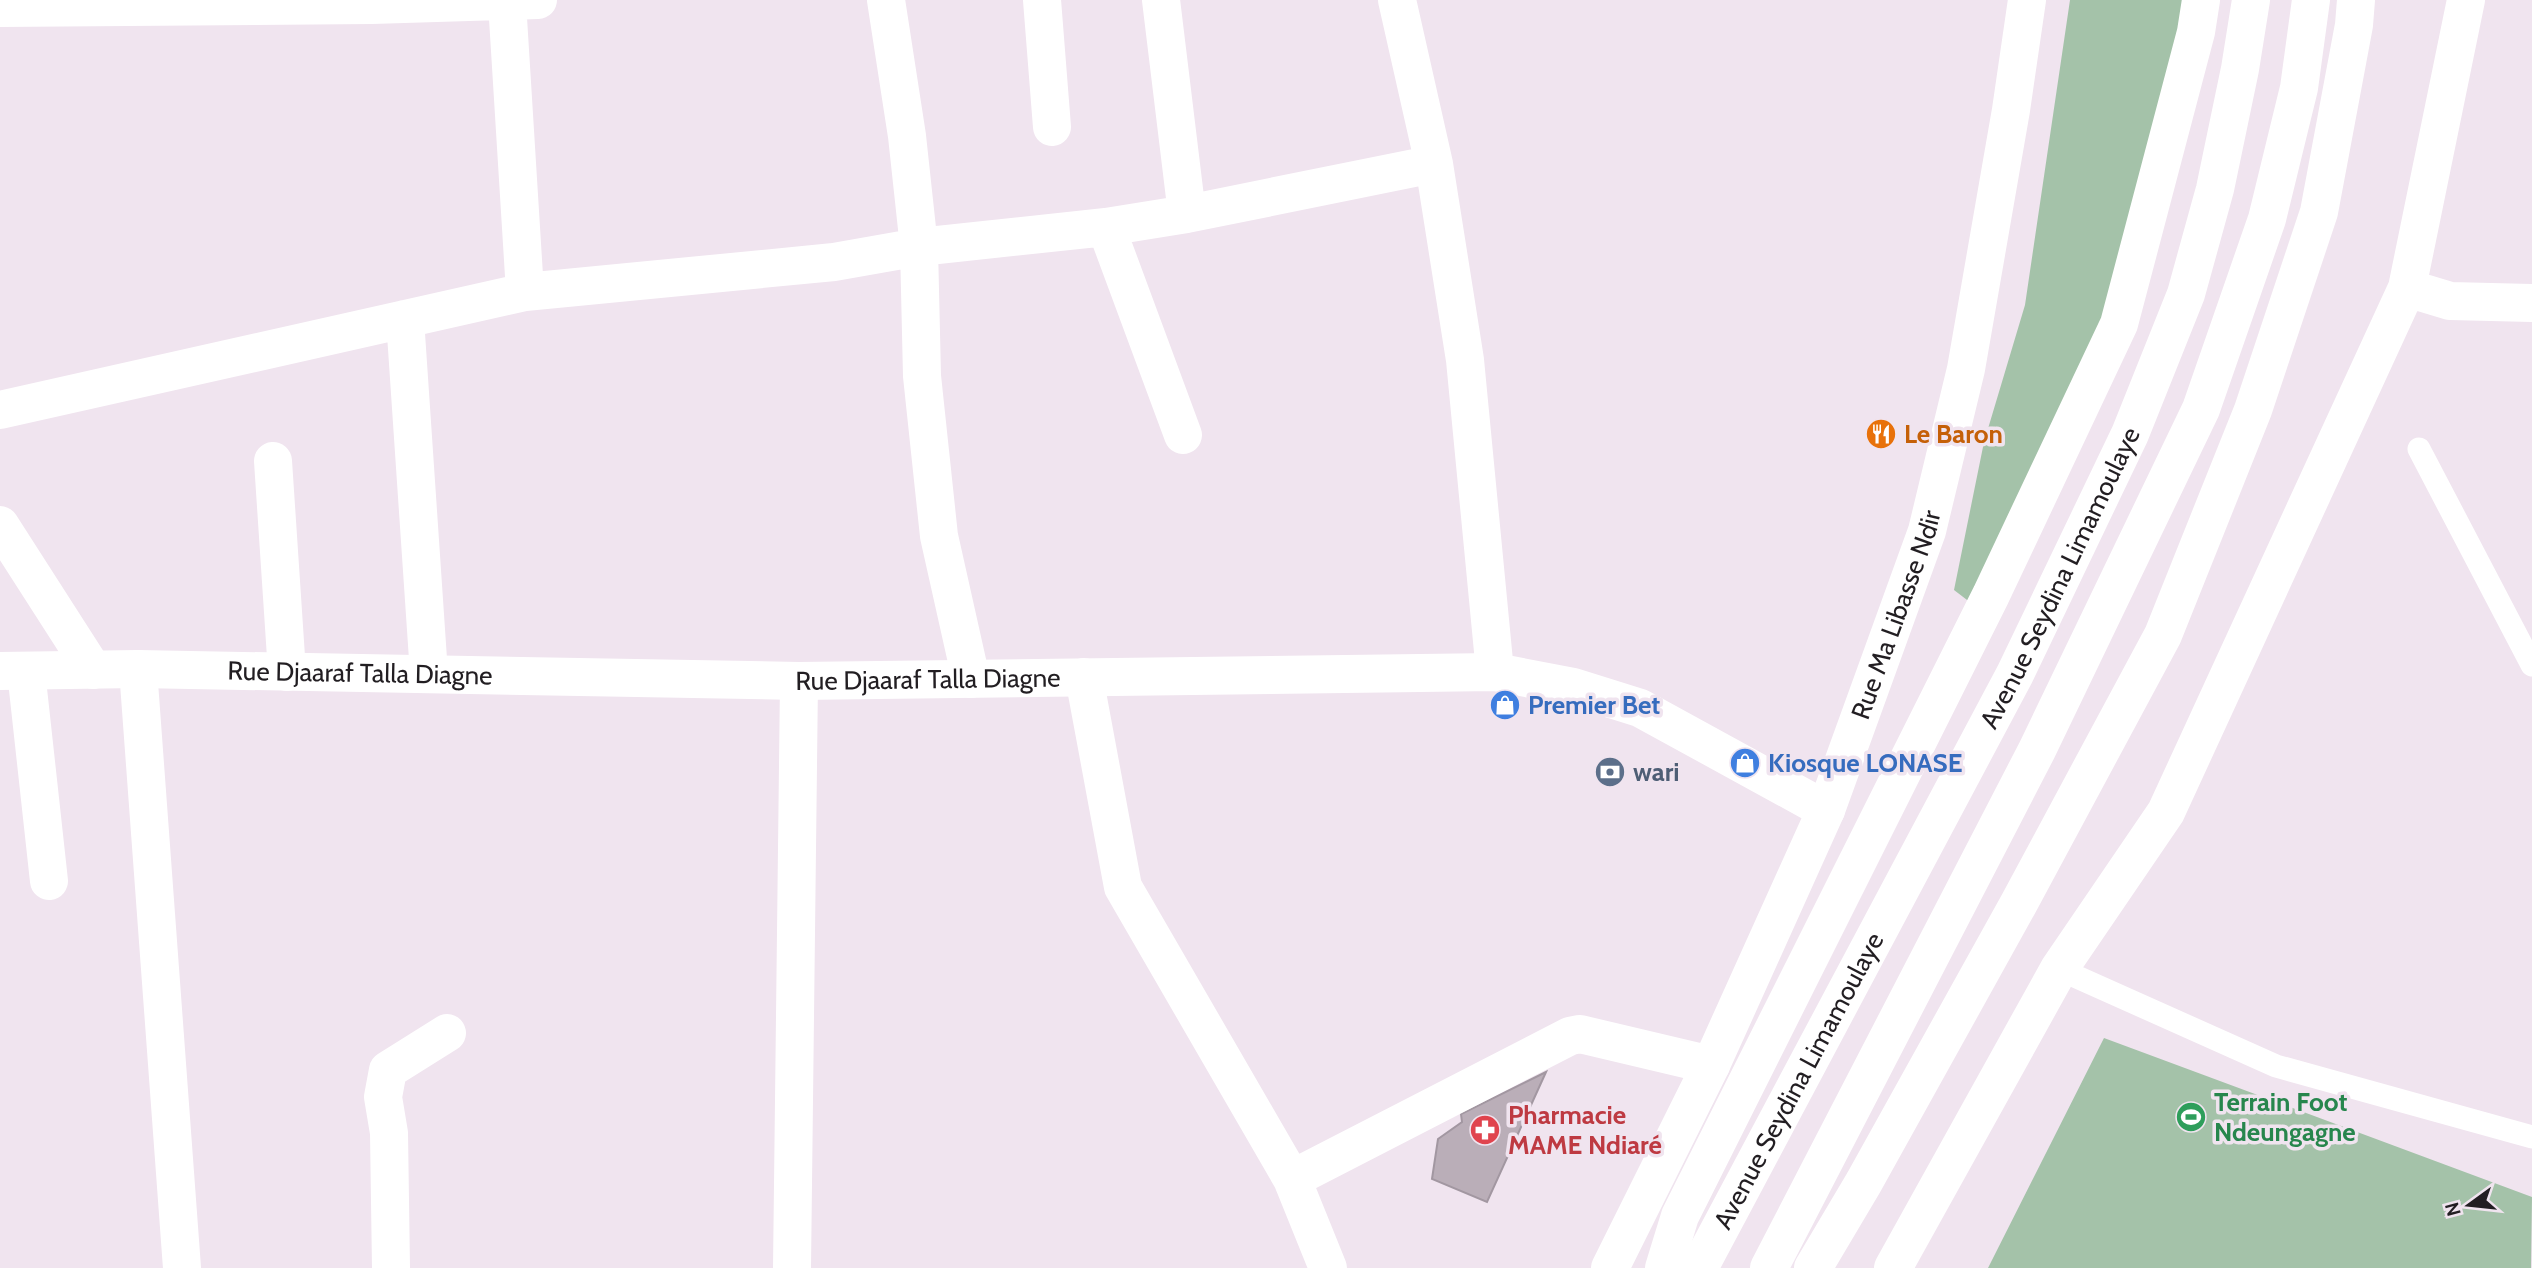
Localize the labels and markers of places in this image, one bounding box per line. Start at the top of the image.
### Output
restaurant icon: Le Baron [1864,417,1898,451]
place label: Le Baron [1904,418,2003,450]
shop icon: Premier Bet [1488,688,1522,722]
place label: Premier Bet [1528,689,1660,721]
shop icon: Kiosque LONASE [1728,746,1762,780]
place label: Kiosque LONASE [1768,747,1962,779]
bank icon: wari [1593,755,1627,789]
place label: wari [1633,756,1680,788]
place label: Terrain Foot Ndeungagne [2214,1086,2356,1148]
place label: Pharmacie MAME Ndiaré [1508,1099,1662,1161]
sports icon: Terrain Foot Ndeungagne [2174,1100,2208,1134]
pharmacy icon: Pharmacie MAME Ndiaré [1468,1113,1502,1147]

